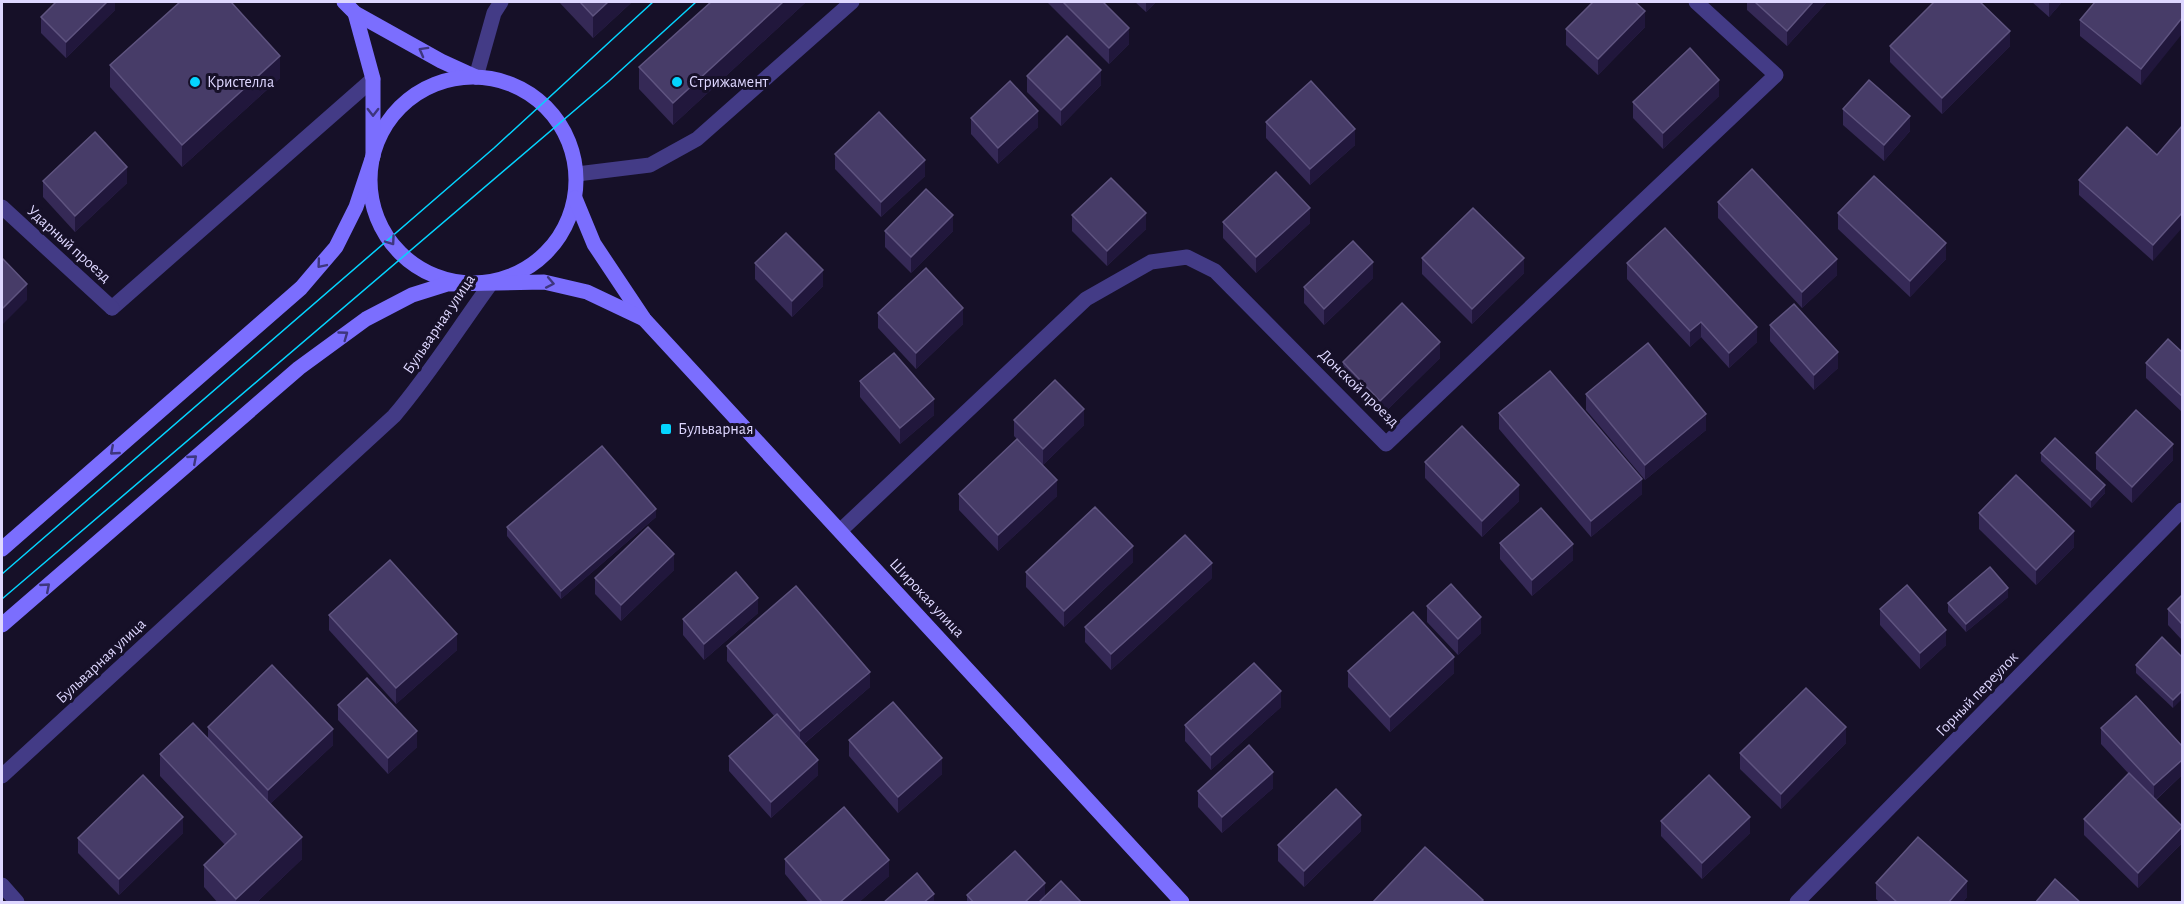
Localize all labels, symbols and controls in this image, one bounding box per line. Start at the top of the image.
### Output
one-way arrow [419,47,429,58]
place label: Кристелла [207,74,274,90]
place label: Стрижамент [689,74,769,90]
marker: Кристелла [188,75,202,89]
marker: Стрижамент [670,75,684,89]
one-way arrow [367,107,379,116]
street label: Ударный проезд [24,202,114,286]
one-way arrow [384,234,395,245]
one-way arrow [317,257,328,268]
street label: Бульварная улица [400,271,479,377]
one-way arrow [546,277,555,289]
one-way arrow [337,331,348,342]
street label: Донской проезд [1316,346,1402,430]
place label: Бульварная [678,421,753,438]
marker: Бульварная [659,422,673,436]
one-way arrow [110,444,121,455]
one-way arrow [187,456,198,467]
street label: Широкая улица [886,556,967,641]
one-way arrow [39,583,50,594]
street label: Бульварная улица [53,616,150,707]
street label: Горный переулок [1933,648,2022,740]

